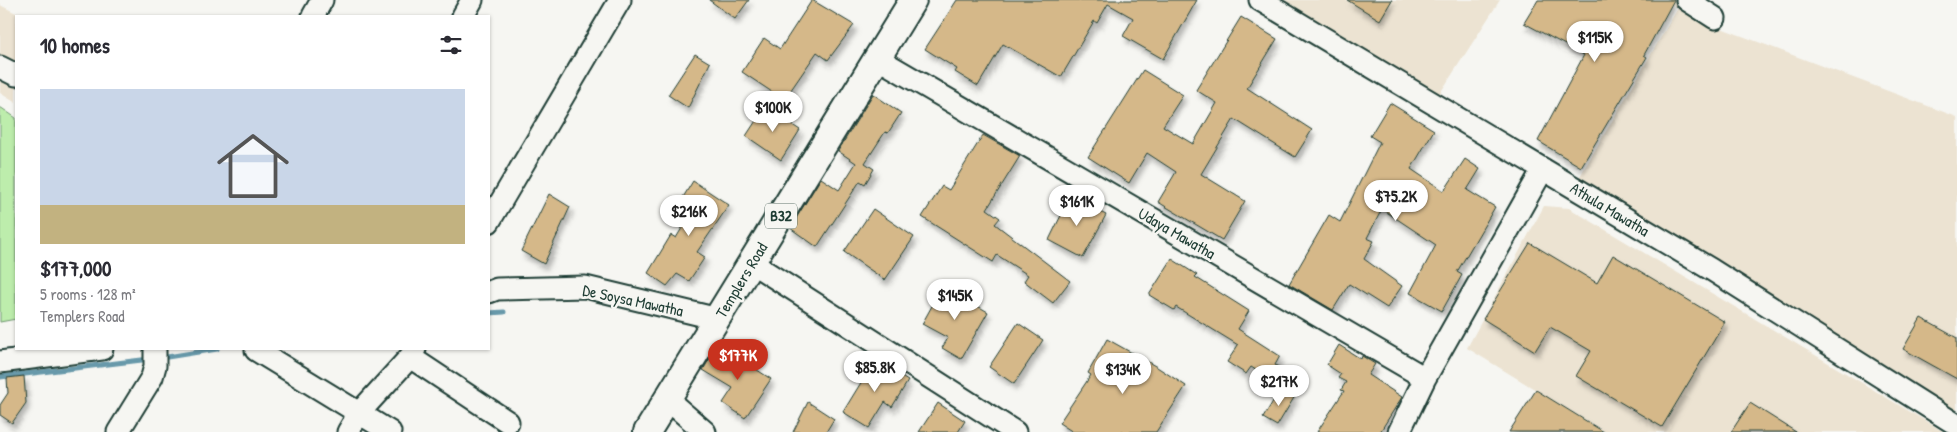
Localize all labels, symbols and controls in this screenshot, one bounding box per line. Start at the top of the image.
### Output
pin: $115K [1560,20,1630,63]
text: $115K [1578,26,1612,48]
text: 10 homes [40,31,110,60]
icon: filters [437,31,465,59]
pin: $100K [738,90,808,133]
text: $100K [755,96,791,118]
icon: home [208,121,298,211]
street label: Athula Mawatha [1566,177,1654,241]
pin: $75.2K [1355,180,1437,222]
pin: $161K [1042,184,1112,227]
text: $75.2K [1375,185,1417,207]
text: $161K [1060,190,1094,212]
pin: $216K [654,194,724,237]
text: $216K [671,200,707,222]
street label: Udaya Mawatha [1134,202,1220,264]
road number: B32 [765,204,797,228]
street label: Templers Road [710,238,772,322]
text: $177,000 [40,254,112,283]
pin: $145K [920,278,990,321]
street label: De Soysa Mawatha [581,279,685,321]
text: 5 rooms · 128 m² [40,283,136,305]
text: $145K [937,284,973,306]
text: Templers Road [40,305,124,327]
pin: $177K [703,338,773,381]
text: $177K [719,344,757,366]
pin: $85.8K [834,350,916,393]
pin: $134K [1088,352,1158,395]
text: $85.8K [855,356,895,378]
text: $134K [1105,358,1141,380]
pin: $217K [1244,364,1314,407]
text: $217K [1260,370,1298,392]

